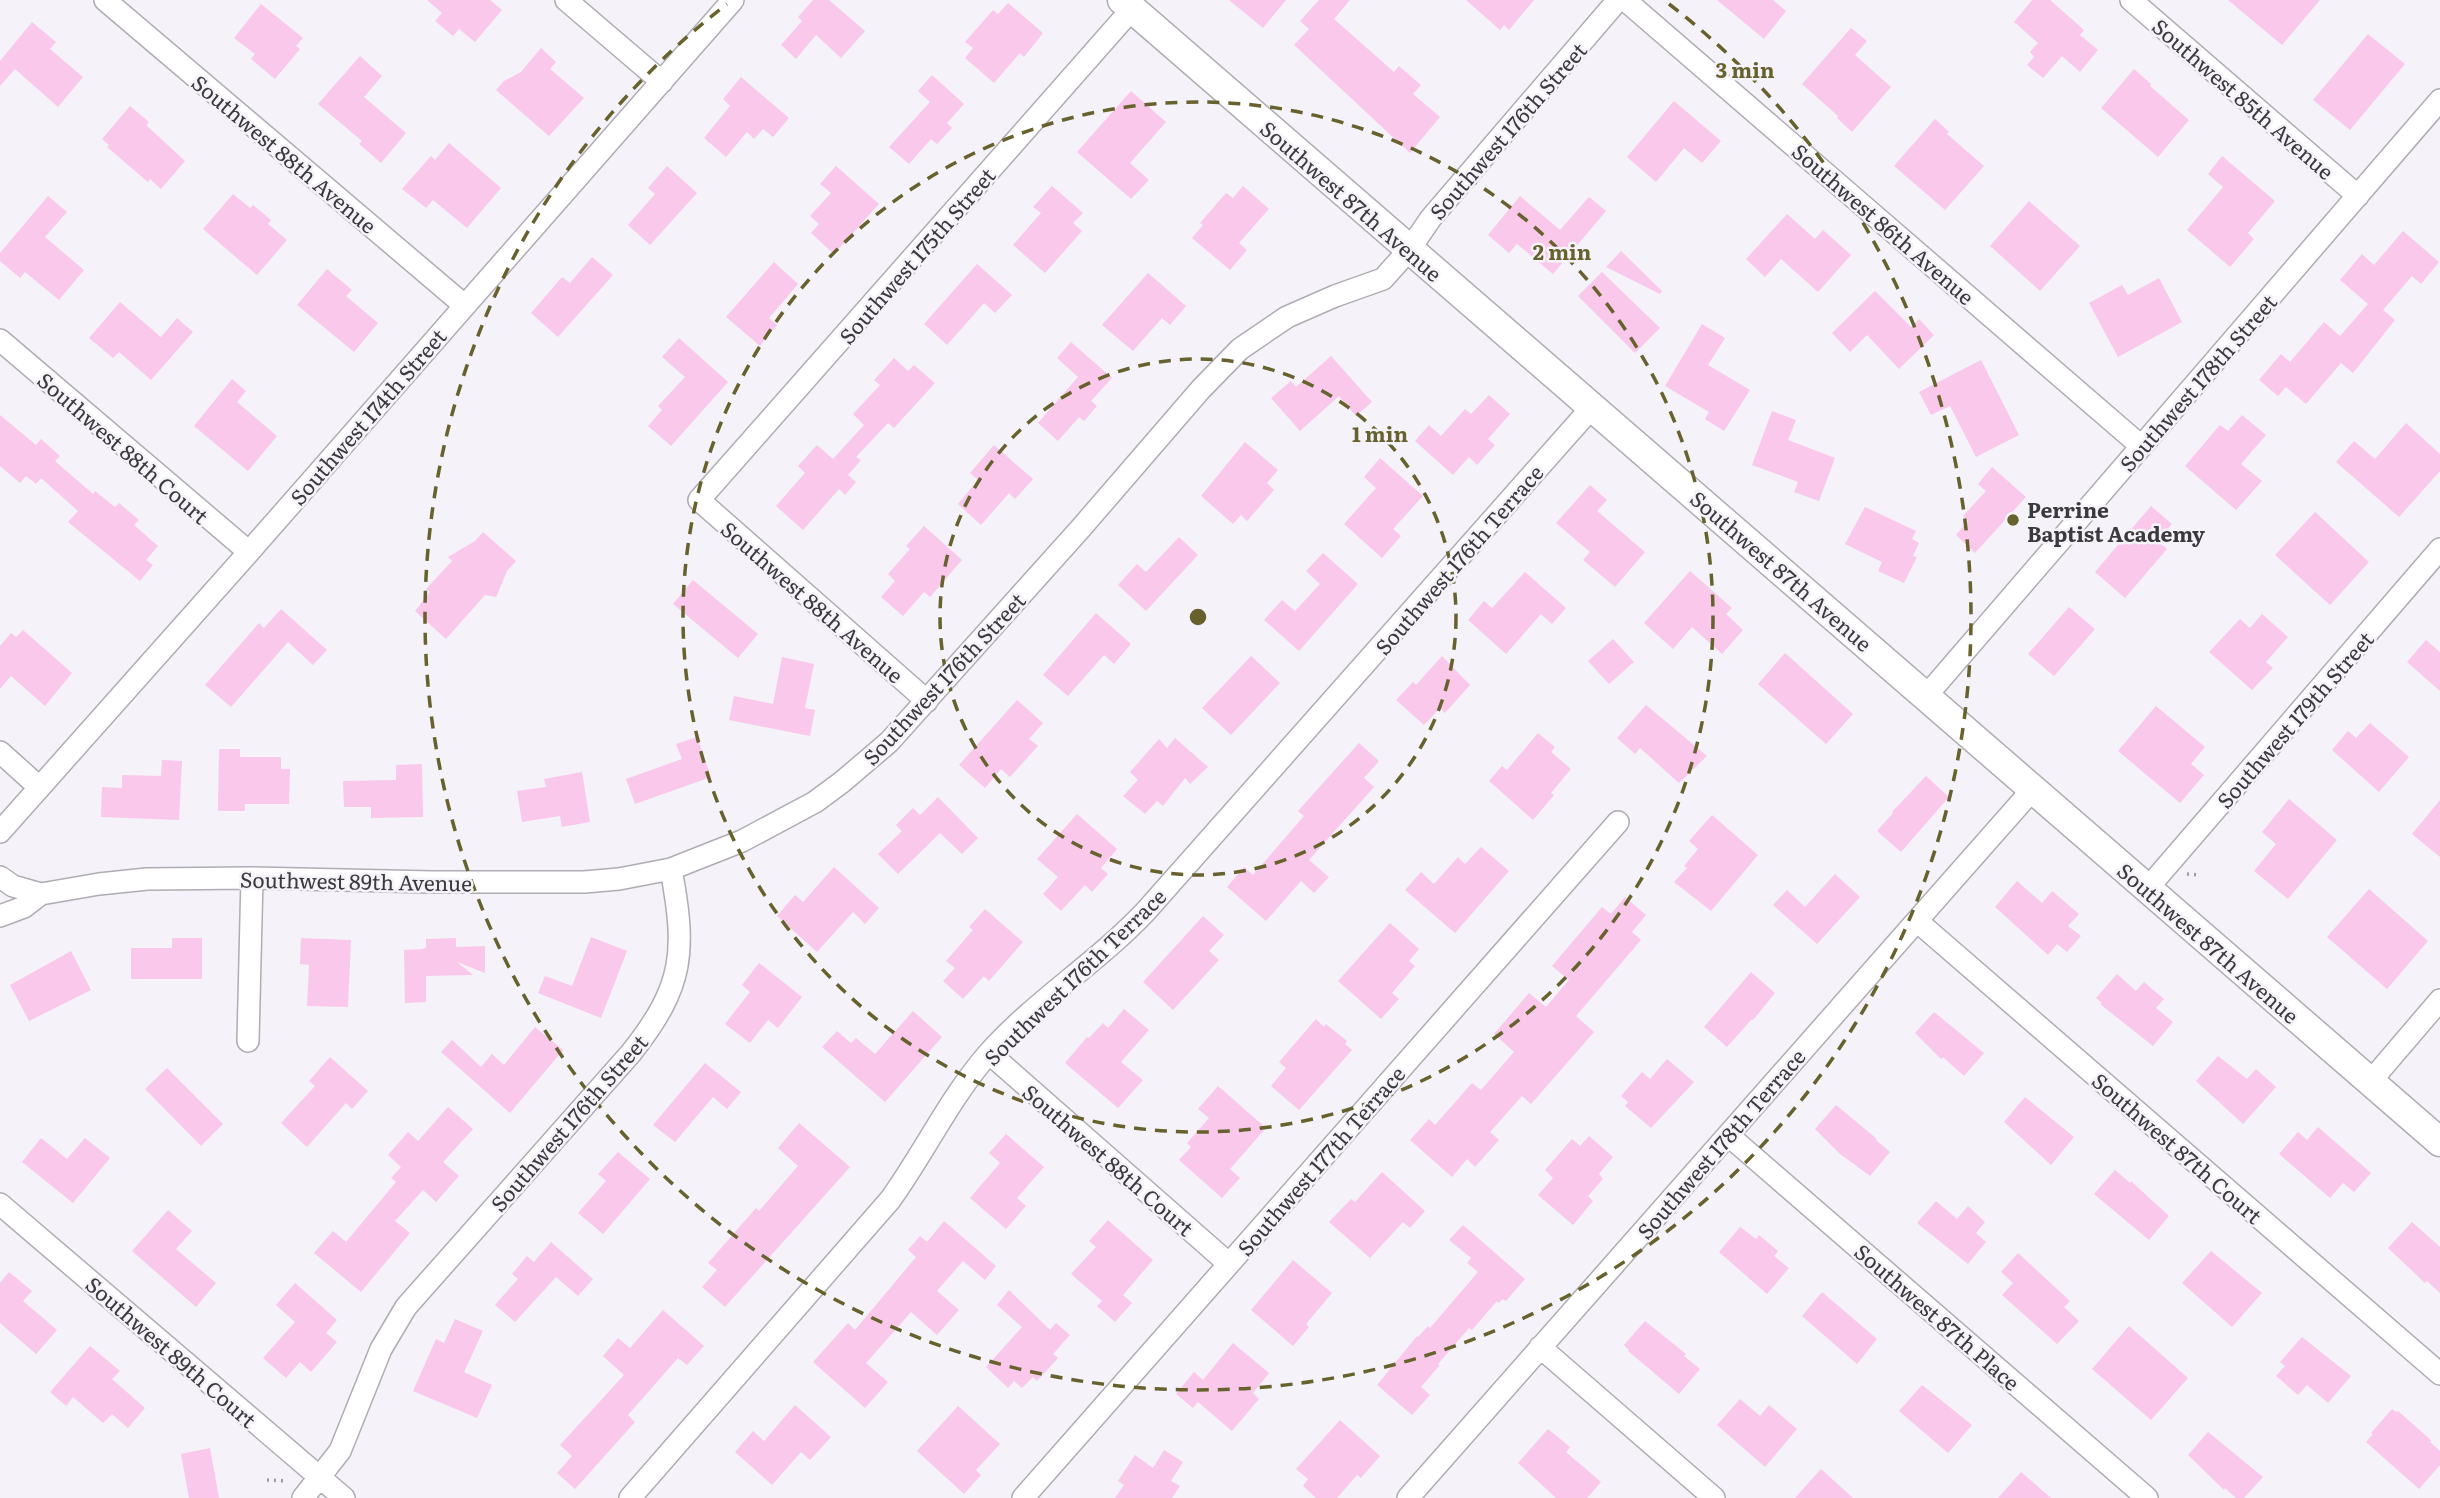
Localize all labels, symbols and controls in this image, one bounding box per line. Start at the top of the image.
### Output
street label: Southwest 85th Avenue [2146,10,2342,186]
street label: Southwest 176th Street [1421,34,1593,225]
text: 3 min [1715,53,1775,84]
street label: Southwest 88th Avenue [186,66,384,240]
street label: Southwest 87th Avenue [1254,112,1450,288]
street label: Southwest 86th Avenue [1786,135,1982,311]
street label: Southwest 175th Street [831,160,1002,350]
text: 2 min [1533,235,1592,266]
street label: Southwest 178th Street [2111,286,2283,478]
street label: Southwest 174th Street [282,321,453,511]
street label: Southwest 88th Court [32,364,217,530]
text: 1 min [1352,417,1408,448]
street label: Southwest 176th Terrace [1367,457,1549,661]
street label: Southwest 87th Avenue [1684,482,1880,658]
place label: Perrine Baptist Academy [2027,493,2205,548]
marker: Perrine Baptist Academy [2005,512,2021,528]
street label: Southwest 88th Avenue [715,513,911,689]
street label: Southwest 176th Street [855,584,1032,771]
centre of rings [1186,605,1210,629]
street label: Southwest 179th Street [2208,623,2380,814]
street label: Southwest 87th Avenue [2111,854,2307,1030]
street label: Southwest 89th Avenue [240,862,472,898]
street label: Southwest 176th Terrace [976,880,1172,1071]
street label: Southwest 176th Street [482,1026,654,1217]
street label: Southwest 178th Terrace [1629,1041,1812,1245]
street label: Southwest 177th Terrace [1229,1058,1411,1262]
street label: Southwest 87th Court [2086,1064,2270,1230]
street label: Southwest 88th Court [1017,1076,1202,1242]
street label: Southwest 87th Place [1849,1235,2028,1397]
street label: Southwest 89th Court [80,1268,264,1434]

